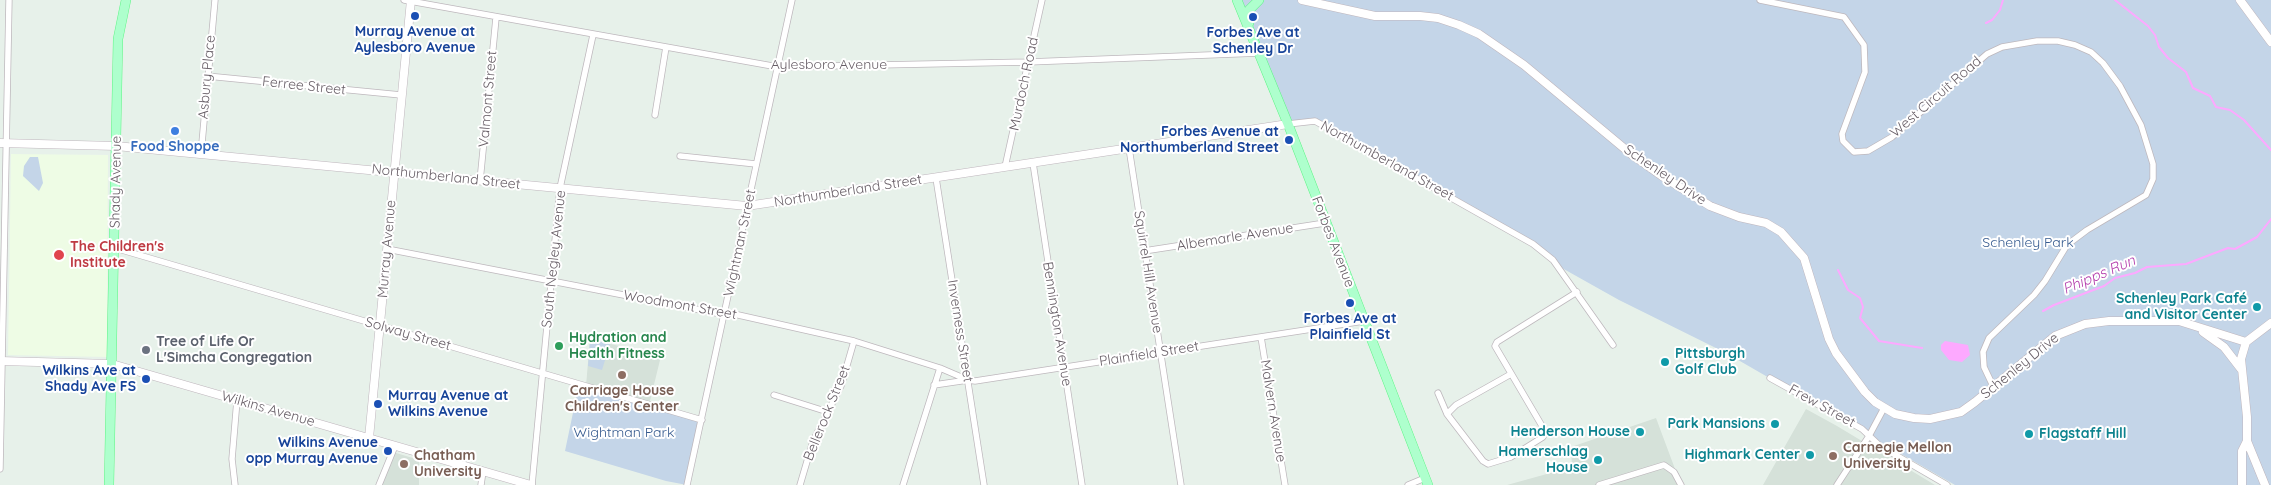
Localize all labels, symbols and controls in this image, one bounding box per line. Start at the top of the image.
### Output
marker: Murray Avenue at Aylesboro Avenue [409,10,421,22]
marker: Forbes Ave at Schenley Dr [1247,11,1259,23]
place label: Murray Avenue at Aylesboro Avenue [355,24,475,56]
place label: Forbes Ave at Schenley Dr [1206,25,1300,58]
street label: Asbury Place [195,34,219,120]
street label: Murdoch Road [1006,36,1042,132]
street label: Valmont Street [475,50,501,148]
street label: West Circuit Road [1887,53,1985,141]
street label: Aylesboro Avenue [771,57,887,73]
street label: Ferree Street [261,73,347,99]
street label: Northumberland Street [1317,117,1457,205]
place label: Forbes Avenue at Northumberland Street [1120,124,1279,156]
marker: Food Shoppe [169,125,181,137]
marker: Forbes Avenue at Northumberland Street [1283,134,1295,146]
street label: Shady Avenue [107,136,125,228]
place label: Food Shoppe [131,139,219,155]
street label: Schenley Drive [1621,141,1709,209]
street label: Northumberland Street [371,161,521,193]
street label: Northumberland Street [773,171,923,211]
street label: Wightman Street [720,188,760,298]
street label: South Negley Avenue [538,189,570,329]
street label: Forbes Avenue [1308,194,1358,290]
street label: Murray Avenue [374,199,400,299]
street label: Squirrel Hill Avenue [1130,209,1166,335]
street label: Albemarle Avenue [1175,219,1295,255]
park label: Schenley Park [1982,235,2074,251]
place label: The Children's Institute [70,239,164,272]
marker: The Children's Institute [52,248,66,262]
water label: Phipps Run [2060,252,2138,298]
street label: Bennington Avenue [1039,260,1075,388]
street label: Inverness Street [944,279,976,383]
street label: Woodmont Street [622,287,738,323]
place label: Schenley Park Café and Visitor Center [2116,291,2247,324]
marker: Forbes Ave at Plainfield St [1344,297,1356,309]
marker: Schenley Park Café and Visitor Center [2251,301,2263,313]
place label: Forbes Ave at Plainfield St [1303,311,1397,344]
street label: Solway Street [363,314,453,354]
street label: Schenley Drive [1978,329,2062,403]
place label: Hydration and Health Fitness [569,330,667,362]
place label: Tree of Life Or L'Simcha Congregation [156,334,312,367]
street label: Plainfield Street [1098,338,1200,370]
marker: Hydration and Health Fitness [553,340,565,352]
marker: Tree of Life Or L'Simcha Congregation [140,344,152,356]
place label: Pittsburgh Golf Club [1675,346,1745,378]
marker: Pittsburgh Golf Club [1659,356,1671,368]
street label: Malvern Avenue [1257,359,1289,463]
place label: Wilkins Ave at Shady Ave FS [42,363,136,396]
street label: Bellerock Street [800,363,854,463]
marker: Carriage House Children's Center [616,369,628,381]
marker: Wilkins Ave at Shady Ave FS [140,373,152,385]
street label: Frew Street [1786,381,1858,431]
place label: Carriage House Children's Center [565,383,679,416]
street label: Wilkins Avenue [219,388,317,430]
place label: Murray Avenue at Wilkins Avenue [388,388,508,421]
marker: Murray Avenue at Wilkins Avenue [372,398,384,410]
place label: Park Mansions [1667,416,1765,432]
marker: Park Mansions [1769,418,1781,430]
place label: Henderson House [1510,424,1630,440]
park label: Wightman Park [574,425,674,441]
marker: Henderson House [1634,426,1646,438]
place label: Flagstaff Hill [2039,426,2127,442]
marker: Flagstaff Hill [2023,428,2035,440]
place label: Wilkins Avenue opp Murray Avenue [246,435,378,468]
place label: Carnegie Mellon University [1843,440,1952,472]
place label: Hamerschlag House [1498,444,1588,477]
marker: Wilkins Avenue opp Murray Avenue [382,445,394,457]
place label: Highmark Center [1684,447,1800,463]
place label: Chatham University [414,448,482,481]
marker: Highmark Center [1804,449,1816,461]
marker: Carnegie Mellon University [1827,450,1839,462]
marker: Hamerschlag House [1592,454,1604,466]
marker: Chatham University [398,458,410,470]

